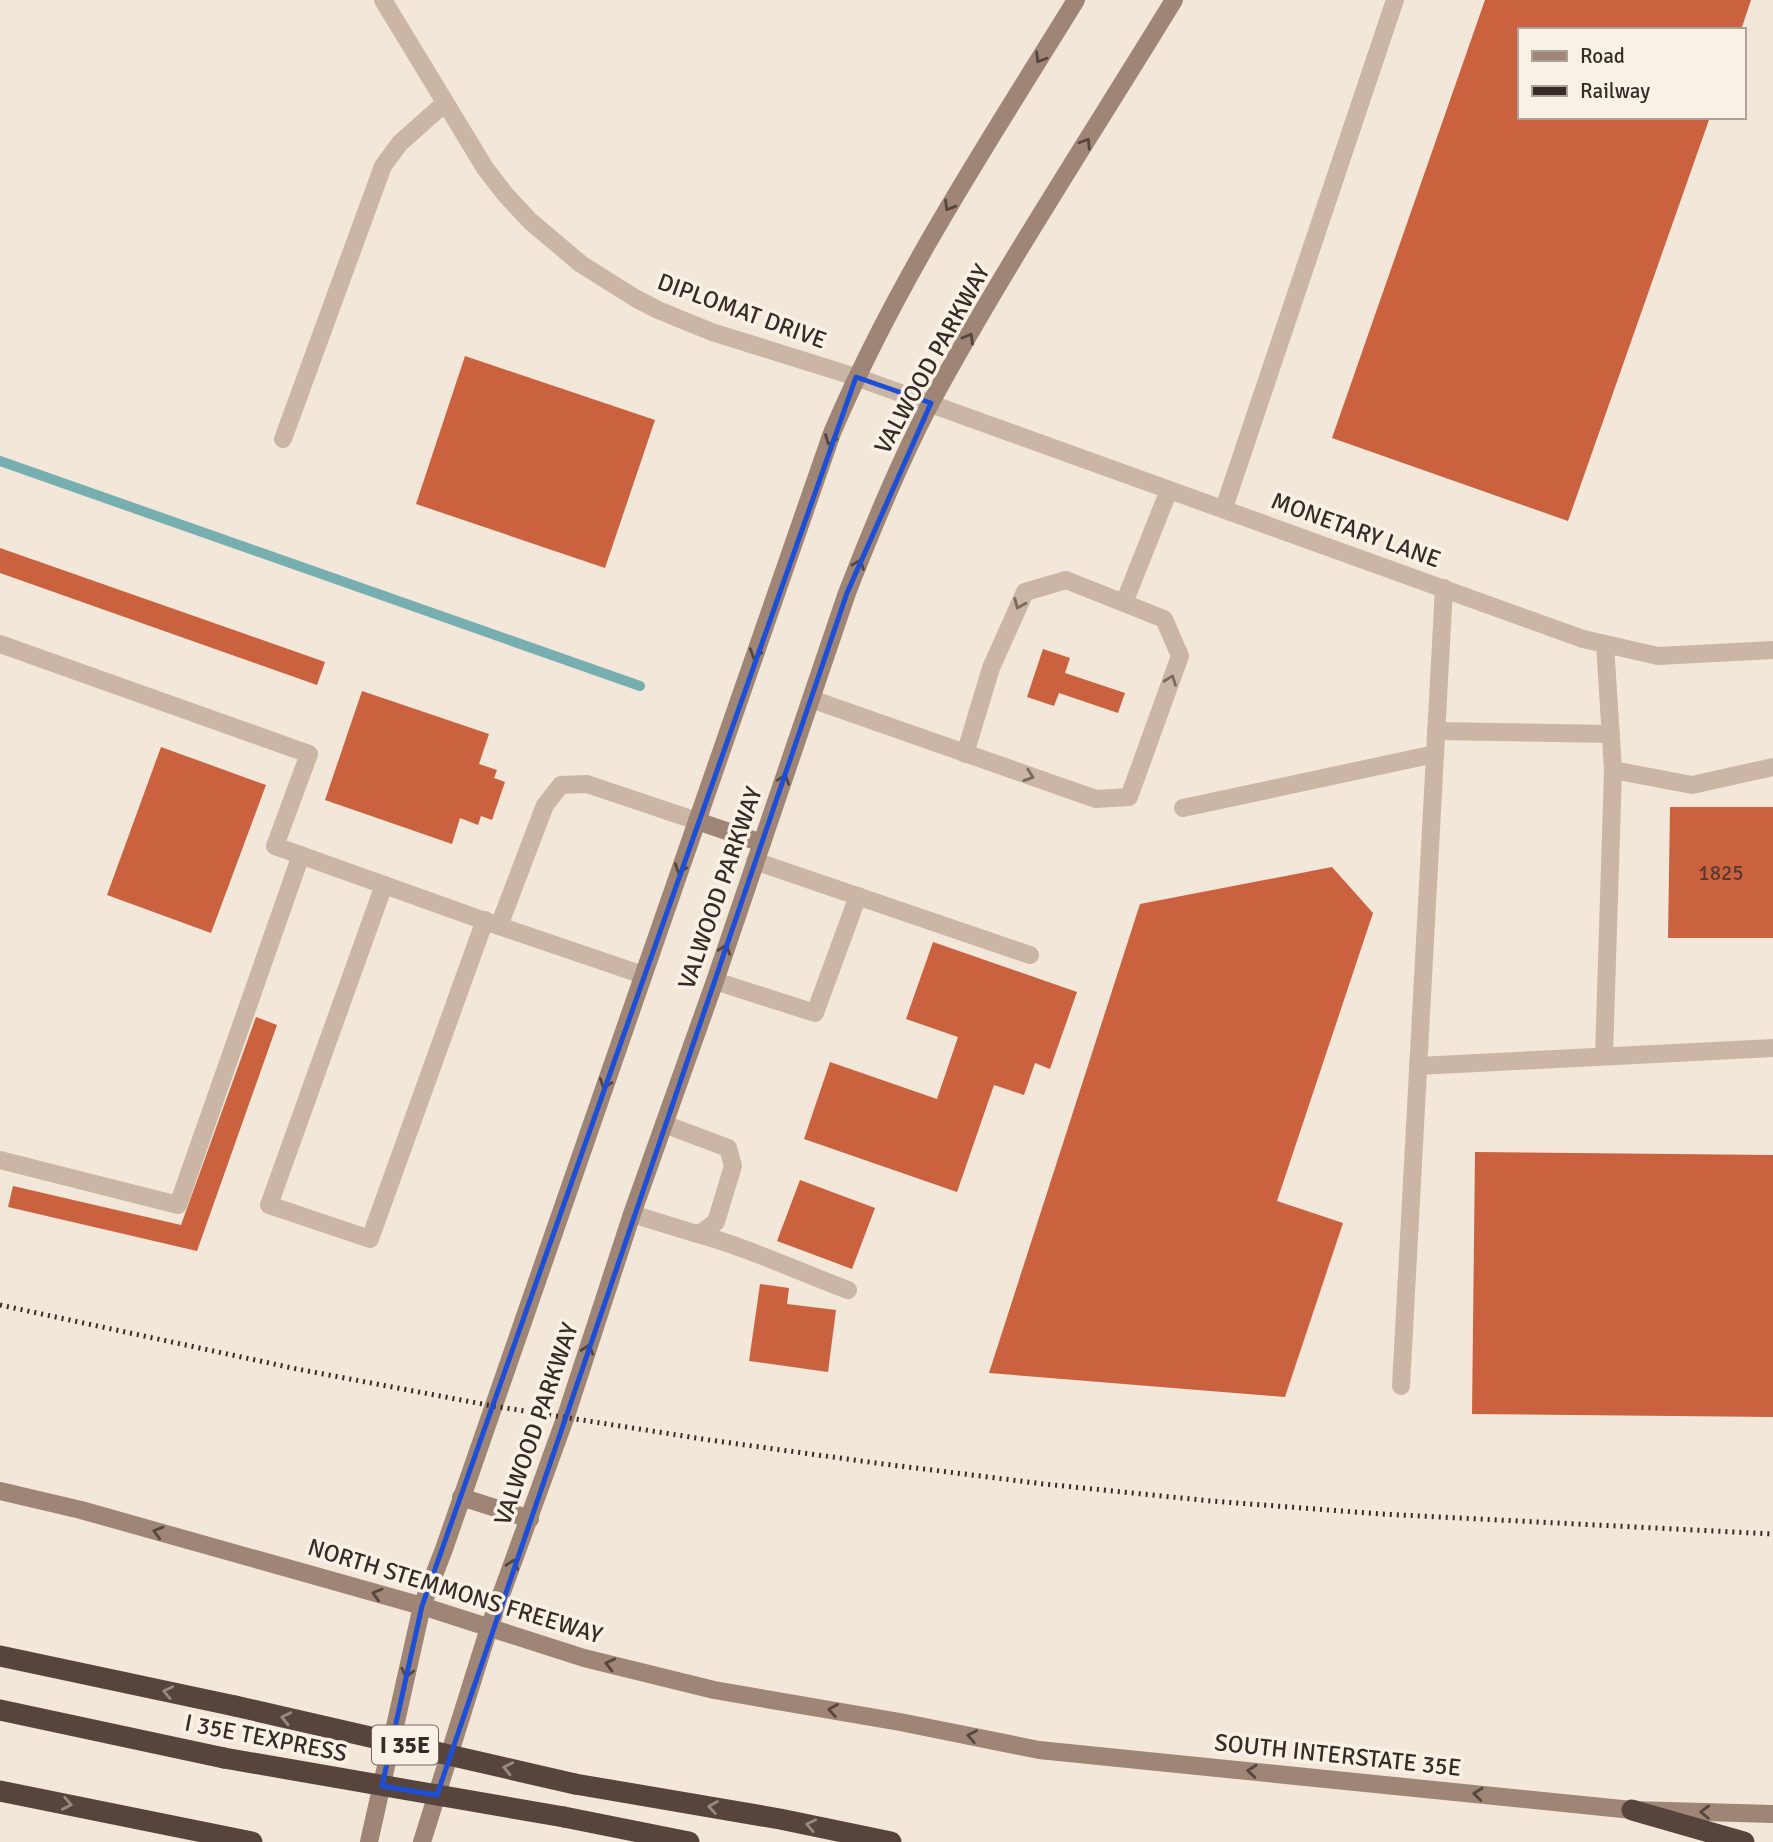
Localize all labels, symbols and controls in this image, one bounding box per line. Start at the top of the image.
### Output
legend [1518,28,1745,119]
text: Road [1580,43,1625,69]
one-way arrow [1035,51,1048,64]
text: Railway [1580,78,1650,104]
one-way arrow [1078,137,1091,150]
one-way arrow [945,198,958,211]
street label: VALWOOD PARKWAY [868,259,996,459]
street label: DIPLOMAT DRIVE [653,266,831,356]
one-way arrow [961,332,974,345]
one-way arrow [824,433,838,445]
street label: MONETARY LANE [1267,485,1445,575]
one-way arrow [850,558,864,570]
one-way arrow [1013,597,1027,609]
one-way arrow [749,648,763,660]
one-way arrow [1163,675,1177,687]
one-way arrow [1023,768,1035,782]
one-way arrow [776,773,790,785]
street label: VALWOOD PARKWAY [671,783,769,993]
house number: 1825 [1698,860,1744,886]
one-way arrow [674,863,688,875]
one-way arrow [717,943,731,955]
one-way arrow [599,1078,613,1090]
street label: VALWOOD PARKWAY [487,1319,585,1529]
one-way arrow [580,1344,594,1356]
one-way arrow [153,1526,165,1540]
street label: NORTH STEMMONS FREEWAY [304,1532,606,1650]
one-way arrow [505,1559,519,1571]
one-way arrow [372,1587,384,1602]
one-way arrow [604,1658,616,1672]
one-way arrow [400,1667,415,1679]
one-way arrow [162,1685,174,1700]
one-way arrow [827,1704,839,1719]
street label: I 35E TEXPRESS [182,1708,350,1768]
one-way arrow [281,1711,293,1726]
road number: I 35E [372,1726,438,1764]
street label: SOUTH INTERSTATE 35E [1213,1727,1463,1783]
one-way arrow [966,1730,978,1745]
one-way arrow [502,1762,514,1777]
one-way arrow [1246,1764,1258,1779]
one-way arrow [1472,1787,1483,1802]
one-way arrow [61,1796,73,1811]
one-way arrow [707,1800,719,1815]
one-way arrow [1699,1804,1710,1820]
one-way arrow [805,1819,817,1834]

